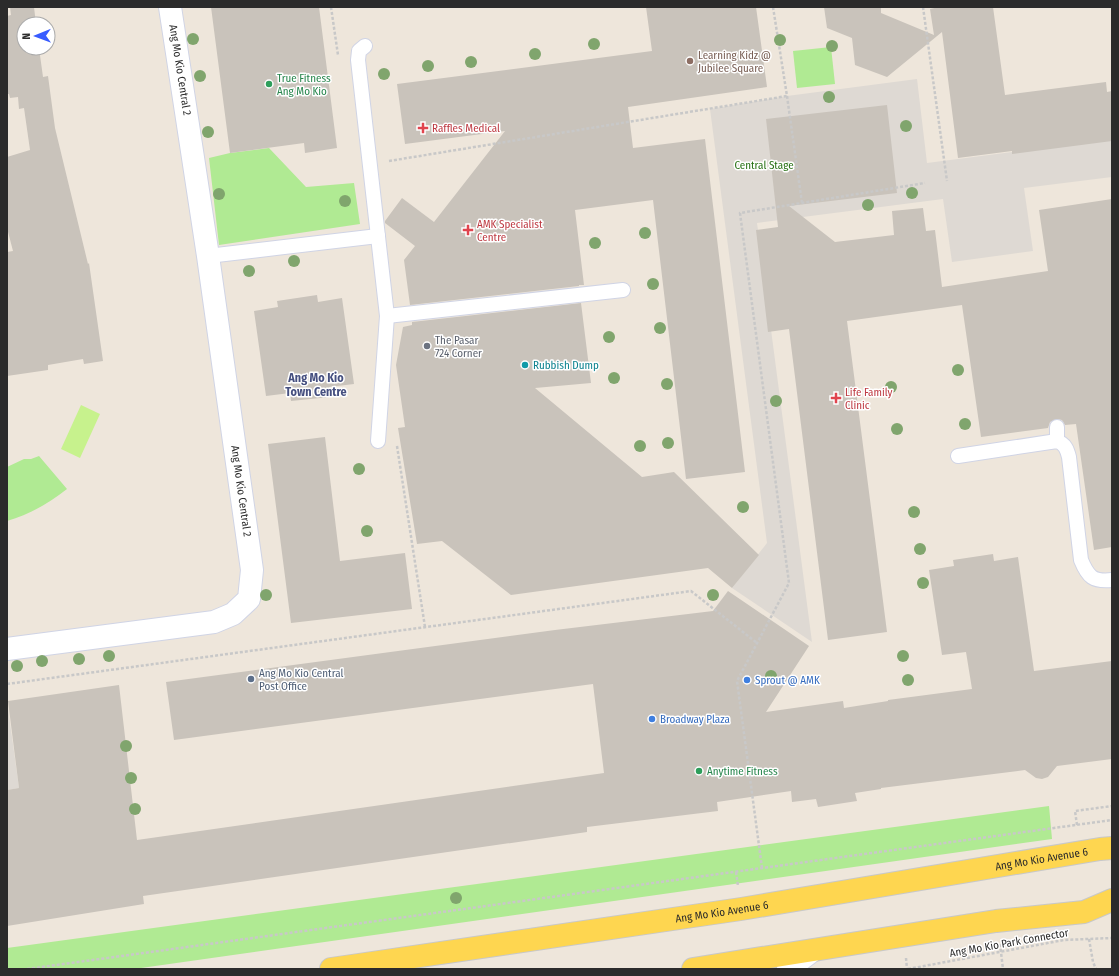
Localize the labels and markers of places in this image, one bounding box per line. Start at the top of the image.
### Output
place label: Learning Kidz @ Jubilee Square [698,49,771,75]
marker: Learning Kidz @ Jubilee Square [685,56,695,66]
place label: True Fitness Ang Mo Kio [277,72,331,98]
marker: True Fitness Ang Mo Kio [264,79,274,89]
marker: Raffles Medical [417,122,429,134]
place label: Raffles Medical [432,122,500,135]
place label: AMK Specialist Centre [477,218,543,244]
marker: AMK Specialist Centre [462,224,474,236]
place label: The Pasar 724 Corner [435,334,482,360]
marker: The Pasar 724 Corner [422,341,432,351]
place label: Rubbish Dump [533,359,599,372]
marker: Rubbish Dump [520,360,530,370]
place label: Life Family Clinic [845,386,892,412]
marker: Life Family Clinic [830,392,842,404]
place label: Ang Mo Kio Central Post Office [259,667,343,693]
marker: Ang Mo Kio Central Post Office [246,674,256,684]
place label: Sprout @ AMK [755,674,820,687]
marker: Sprout @ AMK [742,675,752,685]
place label: Broadway Plaza [660,713,730,726]
marker: Broadway Plaza [647,714,657,724]
place label: Anytime Fitness [707,765,778,778]
marker: Anytime Fitness [694,766,704,776]

